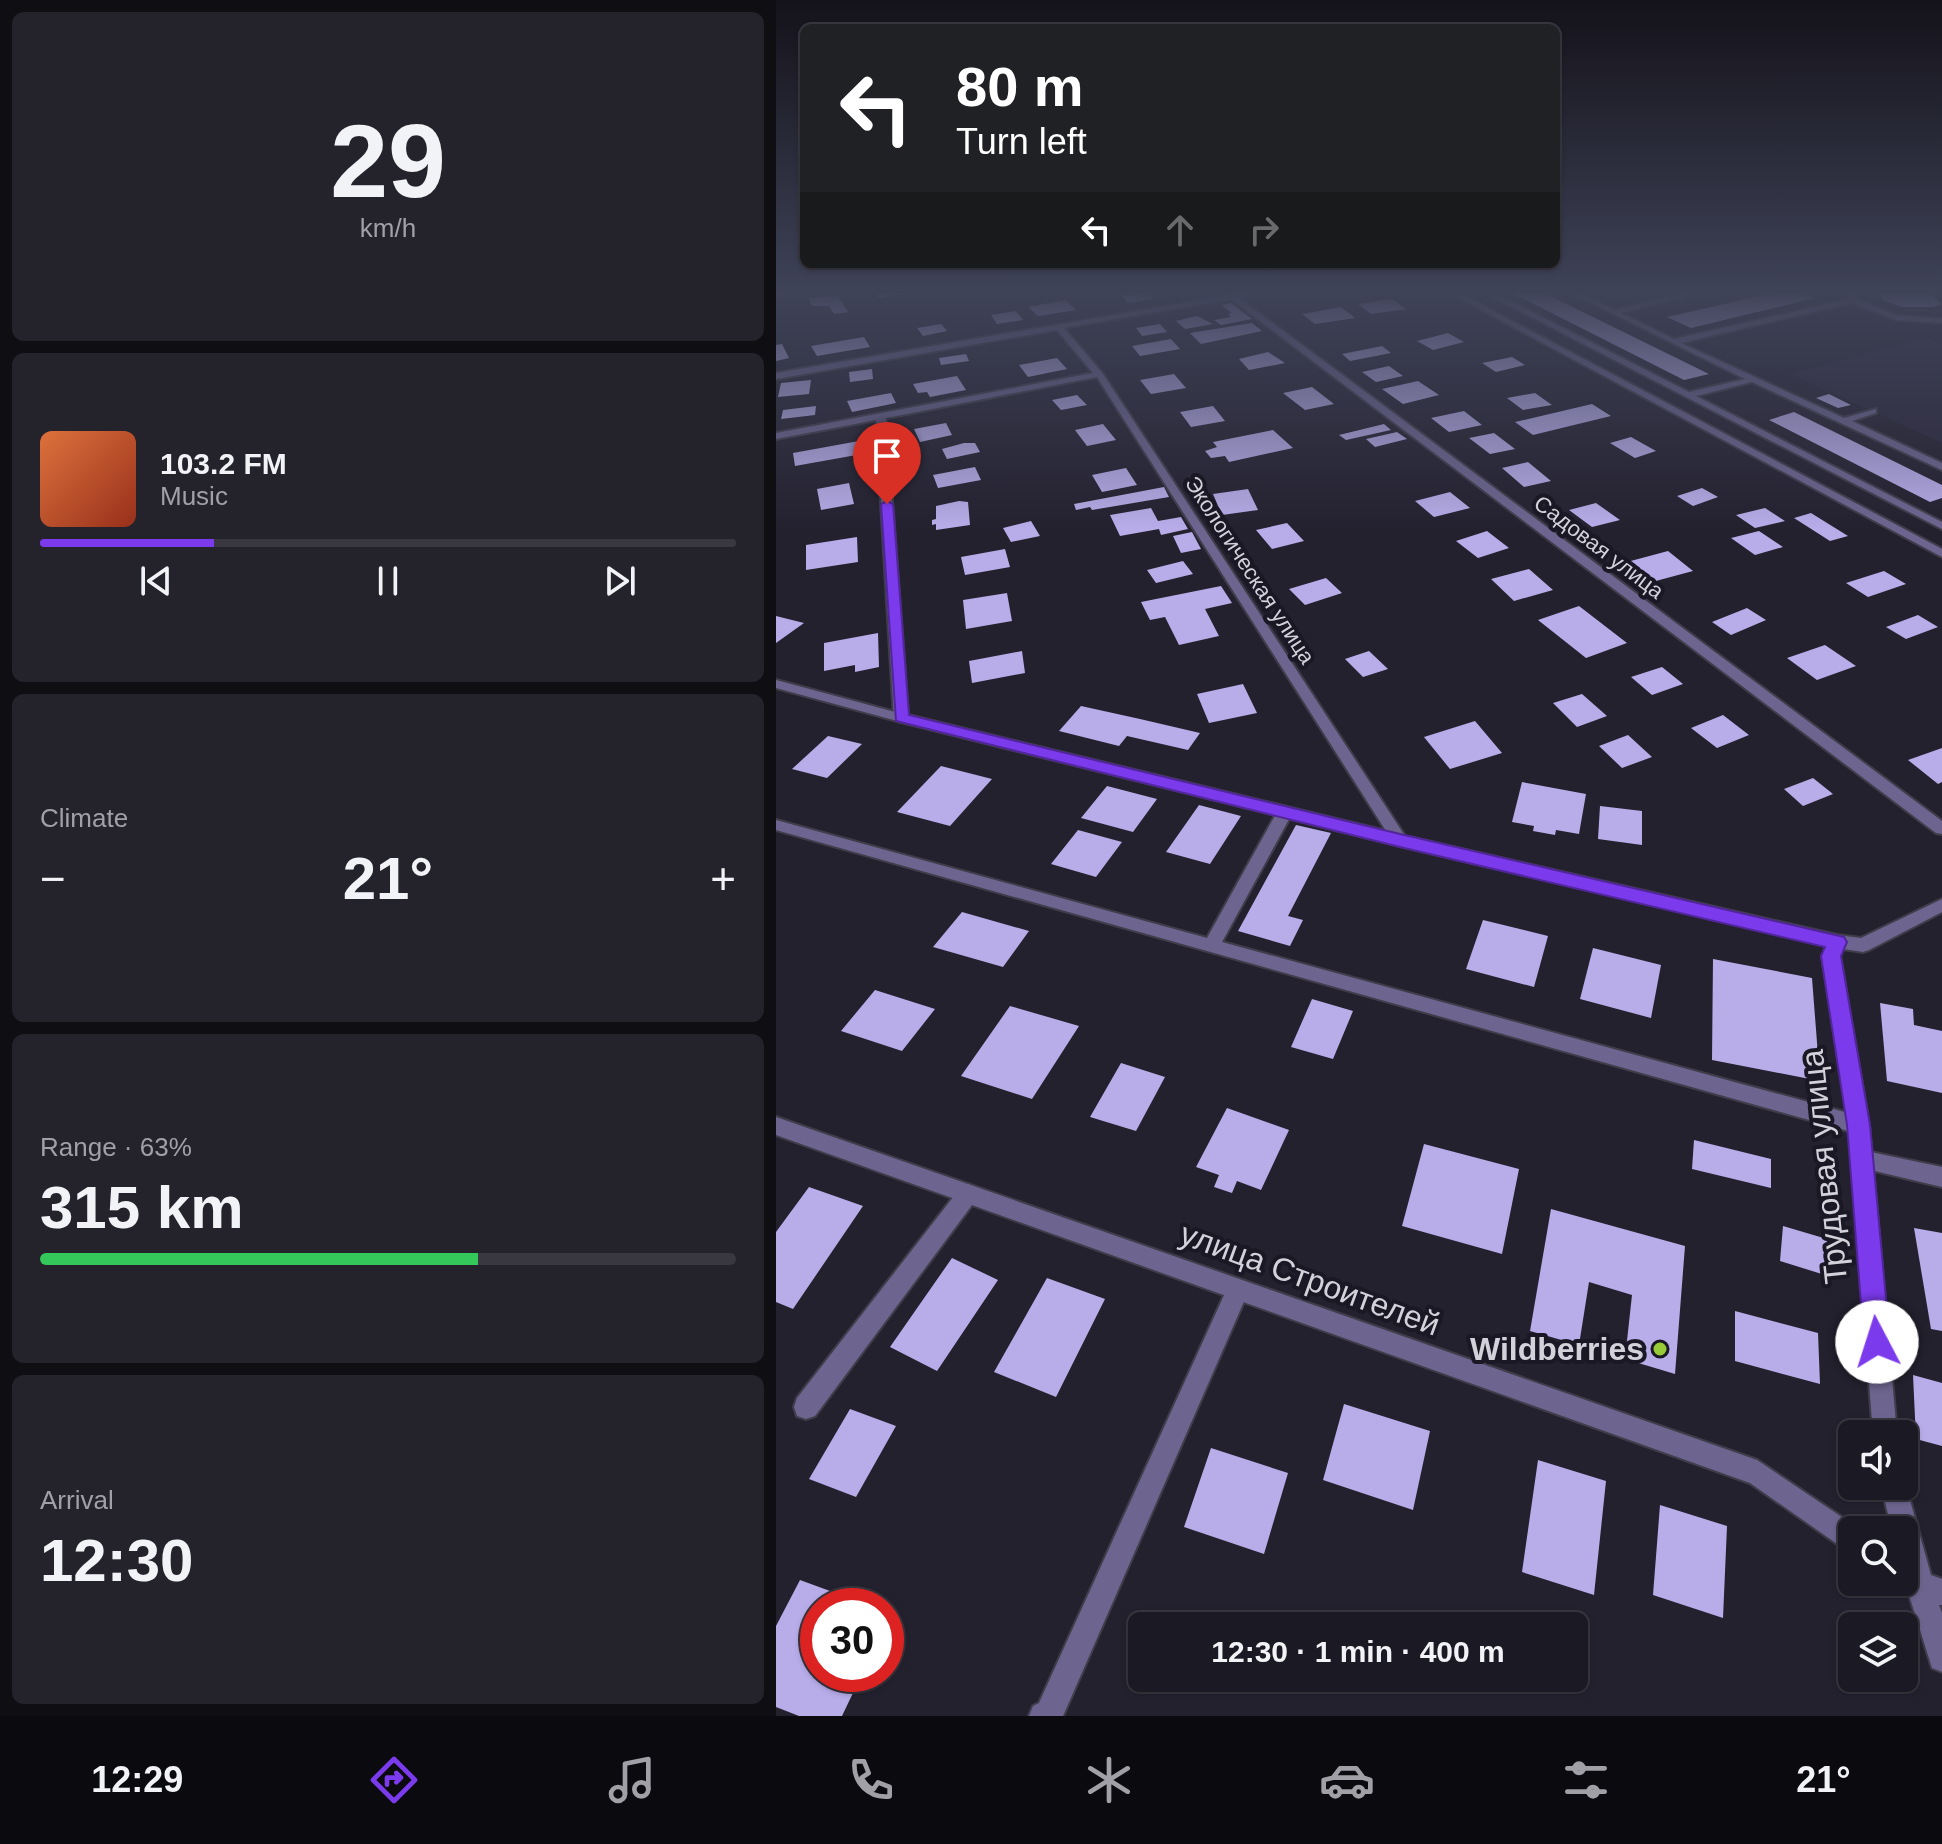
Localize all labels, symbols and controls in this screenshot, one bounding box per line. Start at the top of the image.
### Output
text: 80 m [956,55,1084,118]
icon: left [824,56,928,160]
text: 29 [330,103,446,219]
text: Turn left [956,121,1087,162]
icon: left [1074,208,1118,252]
icon: ahead [1158,208,1202,252]
icon: right [1242,208,1286,252]
text: km/h [360,213,416,243]
pin [853,422,921,504]
icon: arrive [865,434,909,478]
text: 103.2 FM [160,447,287,480]
street label: Экологическая улица [1180,472,1320,669]
text: Music [160,481,228,511]
street label: Садовая улица [1529,490,1669,604]
icon: previous [134,559,178,603]
icon: pause [366,559,410,603]
icon: next [598,559,642,603]
text: Climate [40,803,128,833]
text: 21° [343,845,433,912]
text: − [40,854,66,903]
text: + [710,854,736,903]
street label: Трудовая улица [1794,1048,1854,1286]
text: Range · 63% [40,1132,192,1162]
text: 315 km [40,1174,244,1241]
street label: улица Строителей [1175,1215,1445,1343]
position arrow [1835,1300,1919,1384]
place label: Wildberries [1470,1331,1644,1367]
marker: Wildberries [1651,1340,1669,1358]
map controls [1838,1420,1918,1692]
button: sound [1838,1420,1918,1500]
text: Arrival [40,1485,114,1515]
button: search [1838,1516,1918,1596]
text: 12:30 [40,1527,193,1594]
speed limit sign: 30 [800,1588,904,1692]
button: layers [1838,1612,1918,1692]
text: 12:30 · 1 min · 400 m [1211,1635,1505,1668]
icon: directions [366,1752,422,1808]
icon: music [604,1752,660,1808]
icon: phone [843,1752,899,1808]
icon: climate [1081,1752,1137,1808]
icon: car [1319,1752,1375,1808]
icon: filters [1558,1752,1614,1808]
text: 12:29 [91,1759,183,1800]
text: 21° [1796,1759,1851,1800]

